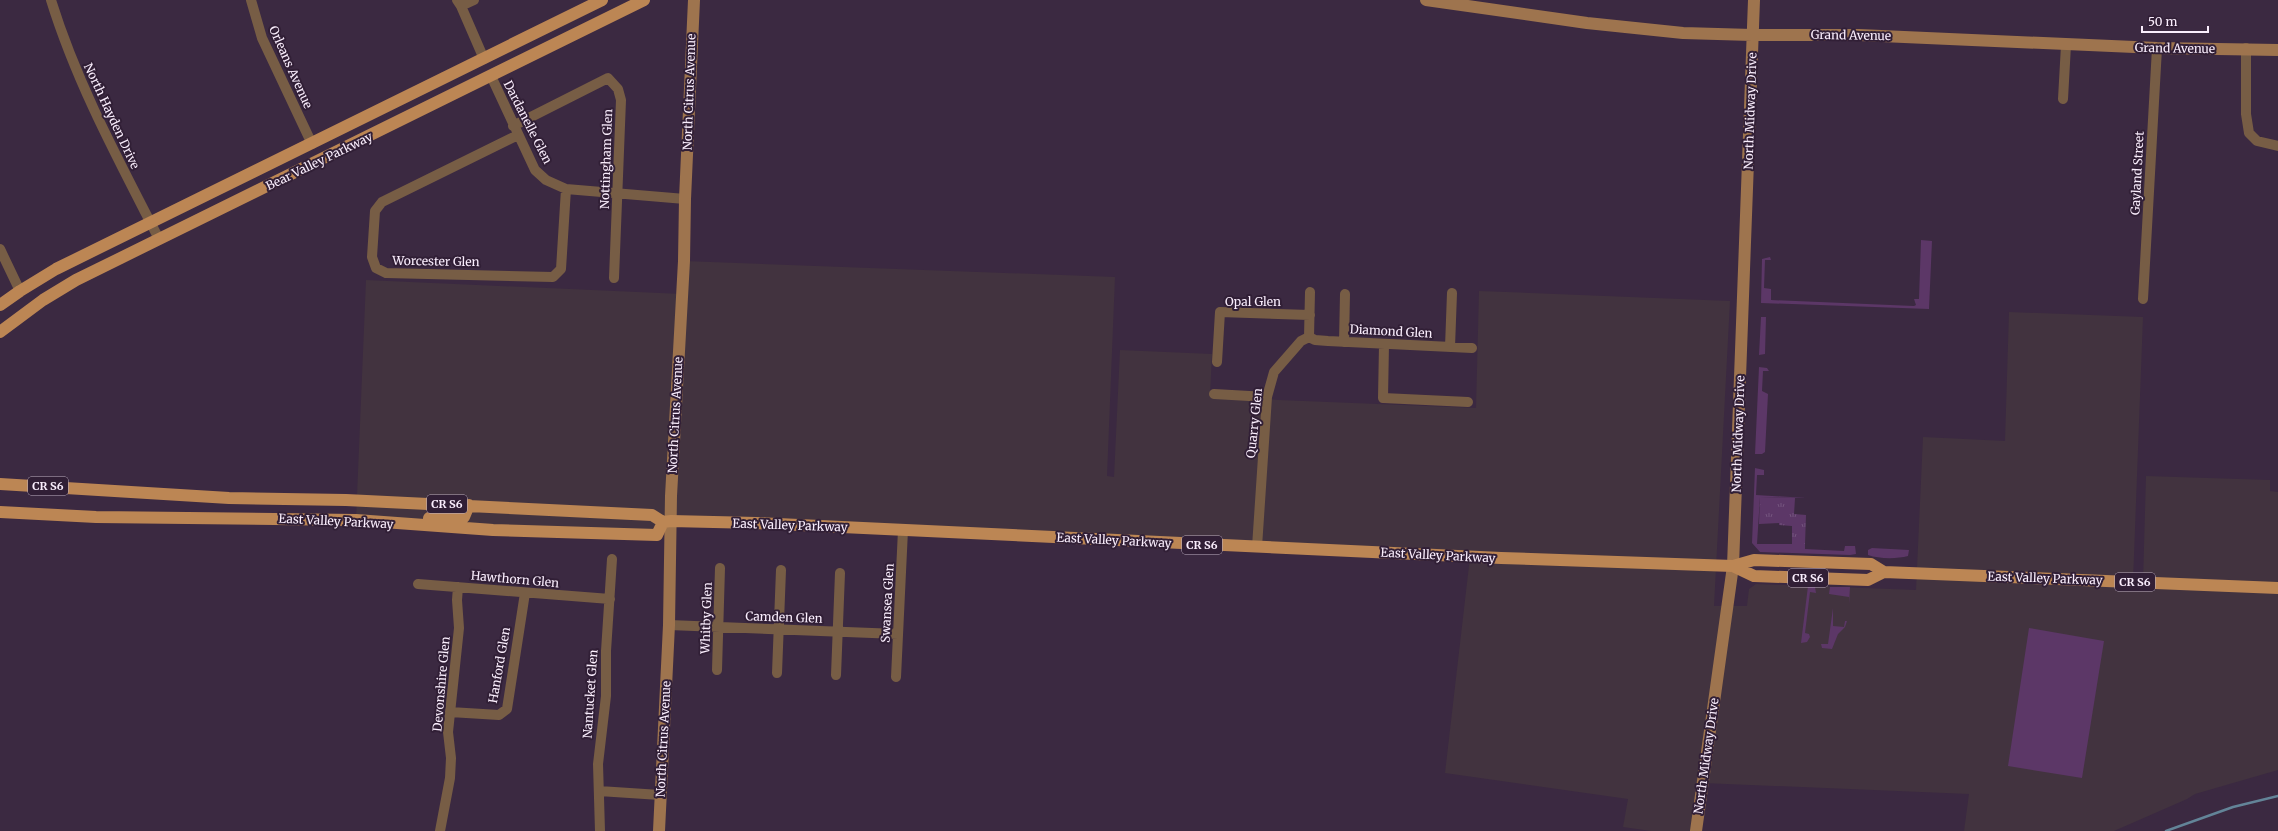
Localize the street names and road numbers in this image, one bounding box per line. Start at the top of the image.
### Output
street label: Orleans Avenue [266,23,316,111]
street label: Grand Avenue [1811,27,1891,43]
street label: North Citrus Avenue [679,33,699,151]
street label: Grand Avenue [2135,40,2215,56]
street label: North Midway Drive [1740,52,1760,170]
street label: North Hayden Drive [81,61,143,171]
street label: Dardanelle Glen [501,78,555,166]
street label: Nottingham Glen [597,109,615,209]
street label: Bear Valley Parkway [263,129,375,193]
street label: Gayland Street [2127,130,2147,215]
street label: Worcester Glen [391,253,480,269]
street label: Opal Glen [1225,294,1281,309]
street label: Diamond Glen [1349,321,1433,341]
street label: North Citrus Avenue [664,356,686,474]
street label: North Midway Drive [1728,375,1748,493]
street label: Quarry Glen [1243,387,1265,459]
road number: CR S6 [28,477,68,495]
road number: CR S6 [427,495,467,513]
street label: East Valley Parkway [278,510,394,532]
street label: East Valley Parkway [732,515,848,535]
street label: East Valley Parkway [1056,529,1172,551]
road number: CR S6 [1182,536,1222,554]
street label: East Valley Parkway [1380,544,1496,566]
street label: Swansea Glen [877,563,897,643]
street label: Hawthorn Glen [470,568,560,590]
street label: East Valley Parkway [1987,568,2103,588]
road number: CR S6 [1788,569,1828,587]
road number: CR S6 [2115,573,2155,591]
street label: Whitby Glen [697,582,715,655]
street label: Camden Glen [745,608,823,626]
street label: Hanford Glen [485,626,513,704]
street label: Devonshire Glen [429,636,453,732]
street label: Nantucket Glen [579,649,601,739]
street label: North Citrus Avenue [652,680,674,798]
street label: North Midway Drive [1690,697,1722,815]

